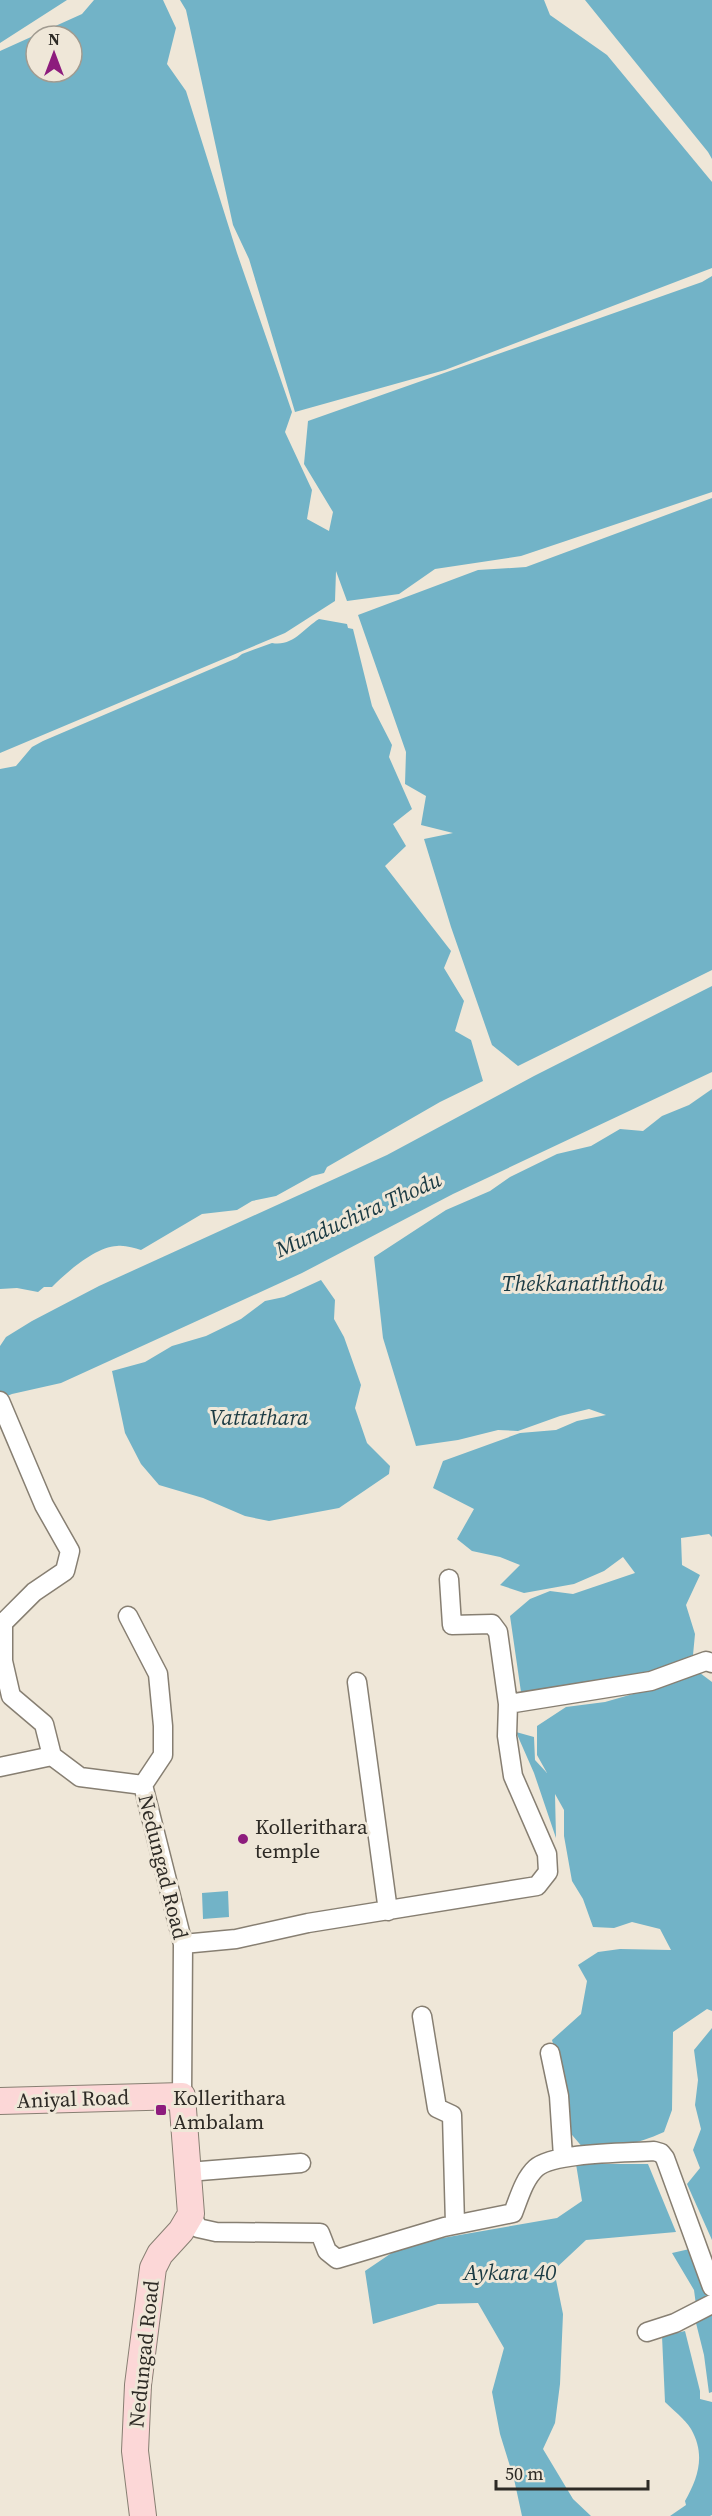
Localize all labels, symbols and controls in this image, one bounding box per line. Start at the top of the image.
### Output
north arrow [24,24,84,84]
text: N [48,28,60,50]
water label: Munduchira Thodu [269,1164,446,1265]
water label: Thekkanaththodu [502,1268,665,1298]
water label: Vattathara [209,1402,309,1432]
street label: Nedungad Road [132,1792,195,1942]
place label: Kollerithara temple [255,1812,368,1865]
marker: Kollerithara temple [236,1832,250,1846]
street label: Aniyal Road [16,2082,130,2115]
place label: Kollerithara Ambalam [173,2083,286,2136]
marker: Kollerithara Ambalam [154,2103,168,2117]
water label: Aykara 40 [462,2257,556,2287]
street label: Nedungad Road [121,2279,166,2429]
scale bar [496,2453,648,2491]
text: 50 m [505,2461,543,2486]

